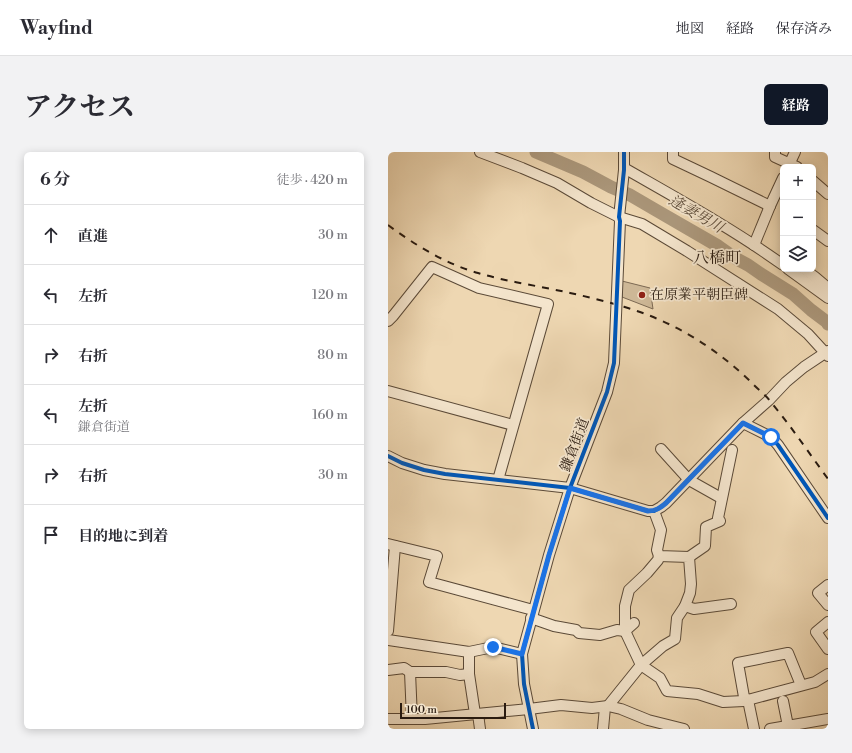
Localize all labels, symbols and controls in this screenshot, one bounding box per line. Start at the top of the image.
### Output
text: Wayfind [20,16,93,40]
text: 地図 [676,20,704,38]
text: 経路 [726,20,754,38]
text: 保存済み [776,20,832,38]
button: 経路 [764,84,828,125]
text: アクセス [24,90,135,125]
map controls [780,164,816,272]
button: + [780,164,816,200]
text: 6 分 [40,169,70,191]
text: 徒歩 · 420 m [277,172,348,188]
water label: 逢妻男川 [665,191,728,238]
button: − [780,200,816,236]
icon: ahead [40,224,62,246]
text: 直進 [78,227,108,246]
text: 30 m [318,227,348,243]
button: layers [780,236,816,272]
district label: 八橋町 [693,248,741,268]
icon: left [40,284,62,306]
place label: 在原業平朝臣碑 [650,286,748,304]
text: 左折 [78,287,108,306]
text: 120 m [312,287,348,303]
marker: 在原業平朝臣碑 [637,290,647,300]
icon: right [40,344,62,366]
text: 右折 [78,347,108,366]
text: 80 m [317,347,348,363]
text: 左折 [78,397,108,416]
icon: left [40,404,62,426]
text: 160 m [312,407,348,423]
street label: 鎌倉街道 [557,416,593,474]
text: 鎌倉街道 [78,419,130,435]
route start [762,428,780,446]
icon: right [40,464,62,486]
text: 右折 [78,467,108,486]
text: 30 m [318,467,348,483]
icon: arrive [40,524,62,546]
text: 目的地に到着 [78,527,168,546]
route end [484,638,502,656]
scale bar [400,701,506,720]
text: 100 m [406,703,437,717]

